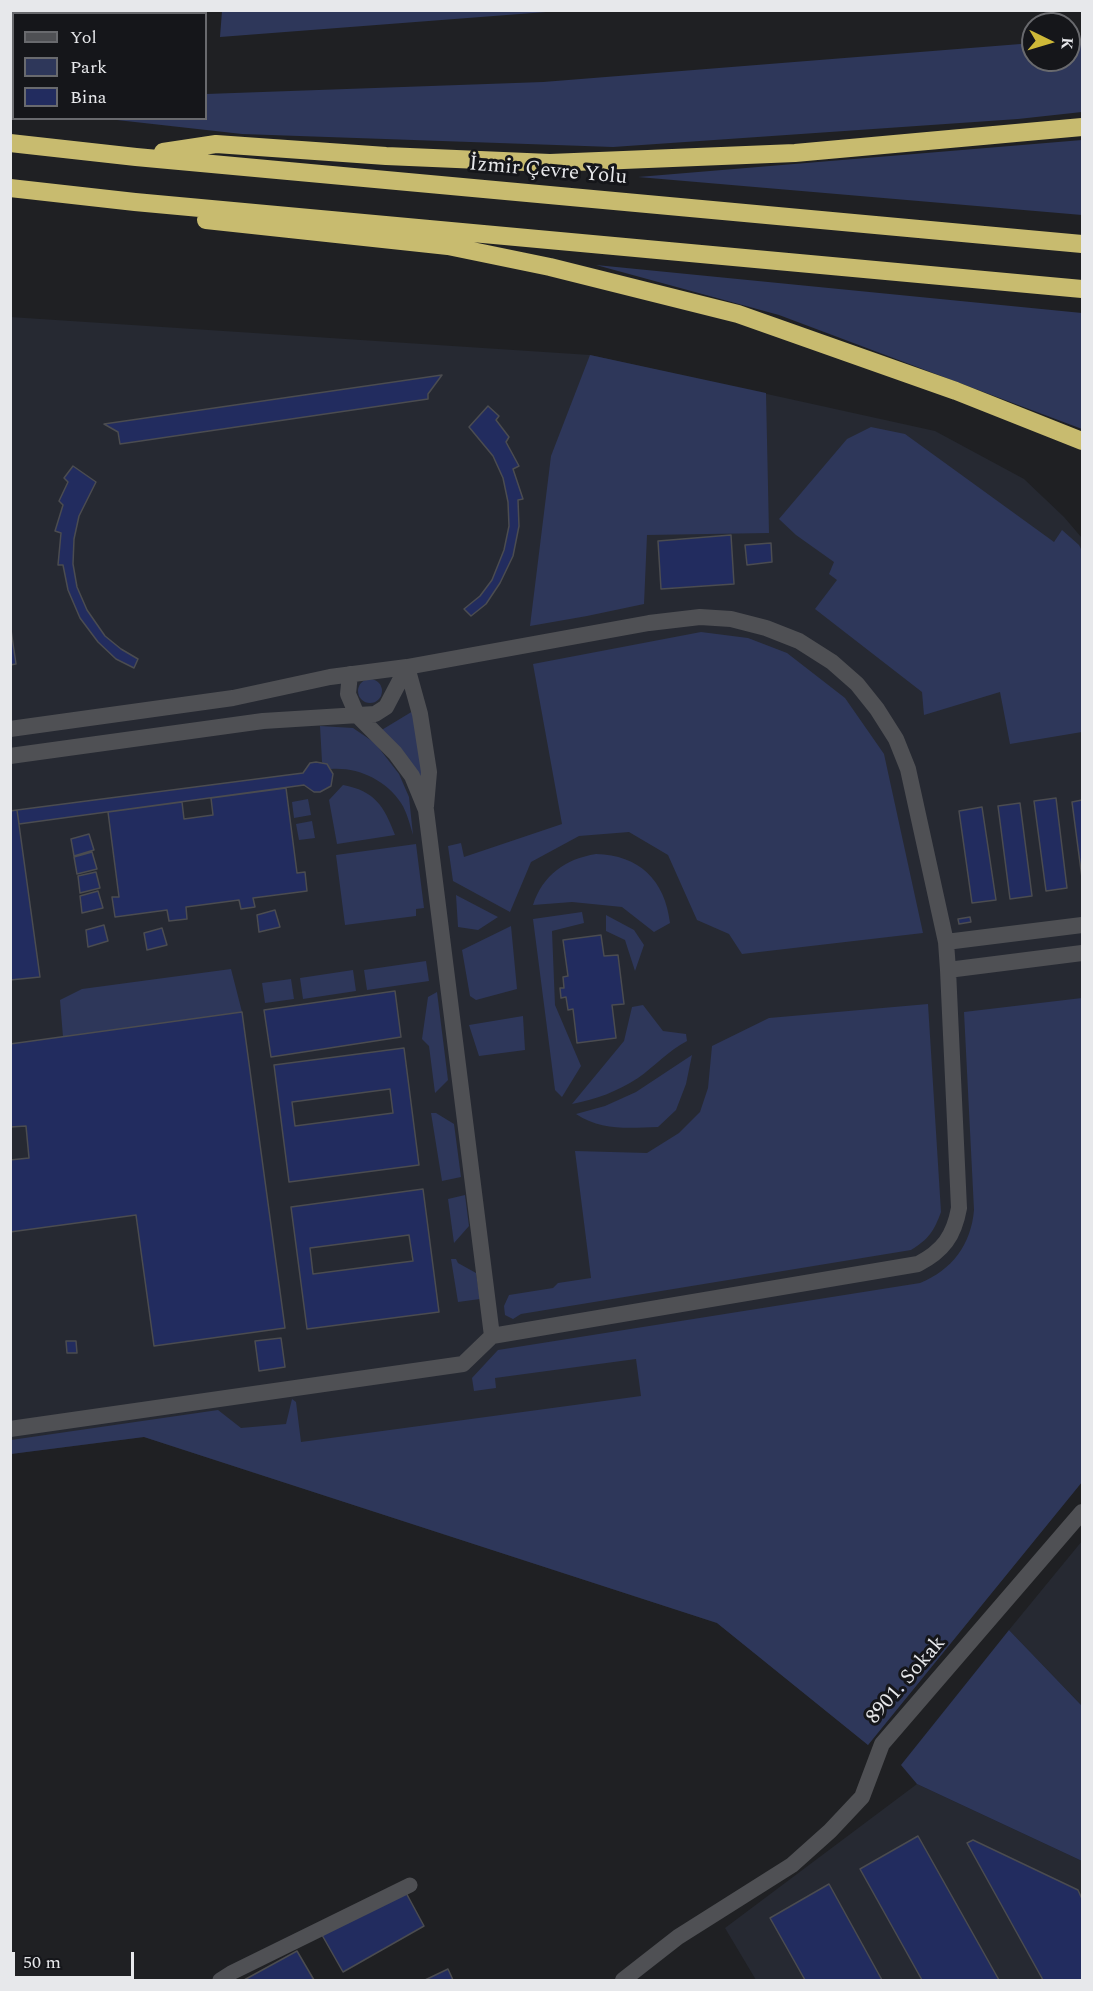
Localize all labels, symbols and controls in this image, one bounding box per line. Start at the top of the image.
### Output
legend [12,12,207,120]
north arrow [1021,12,1081,72]
text: Yol [70,24,97,51]
text: K [1054,36,1079,51]
text: Park [70,54,107,81]
text: Bina [70,84,107,111]
street label: İzmir Çevre Yolu [468,153,628,191]
street label: 8901. Sokak [862,1632,952,1730]
scale bar [15,1940,136,1978]
text: 50 m [23,1949,61,1976]

